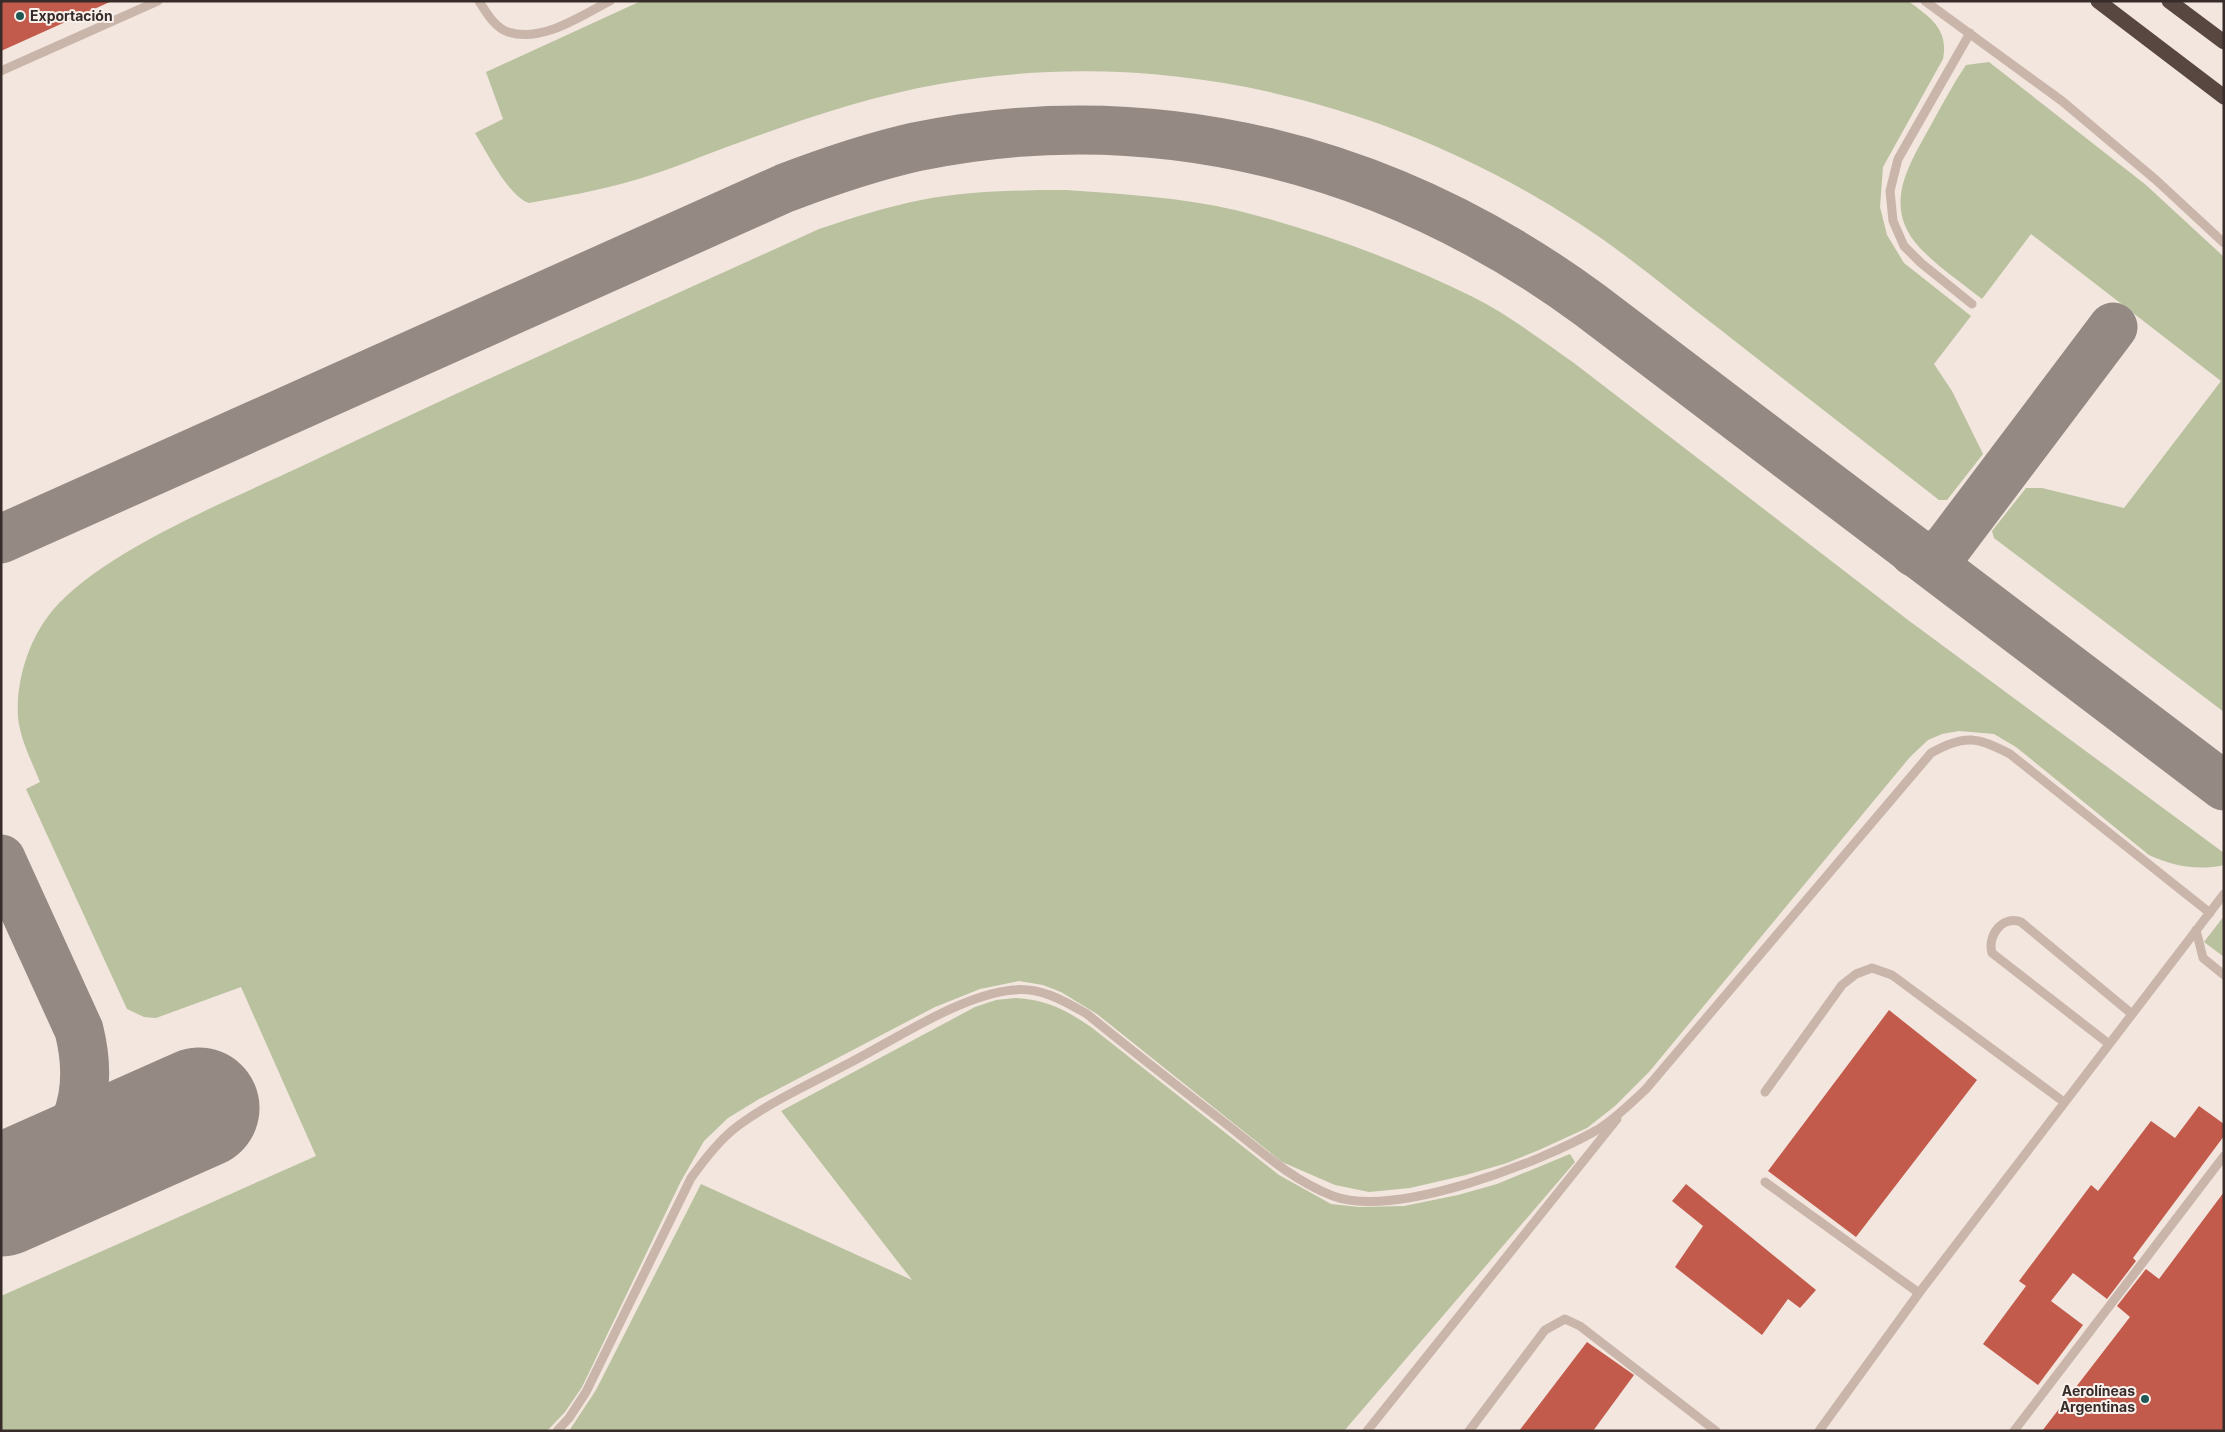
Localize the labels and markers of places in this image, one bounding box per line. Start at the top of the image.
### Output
place label: Exportación [30,7,113,24]
marker: Exportación [14,10,26,22]
place label: Aerolíneas Argentinas [2060,1382,2135,1415]
marker: Aerolíneas Argentinas [2139,1393,2151,1405]

